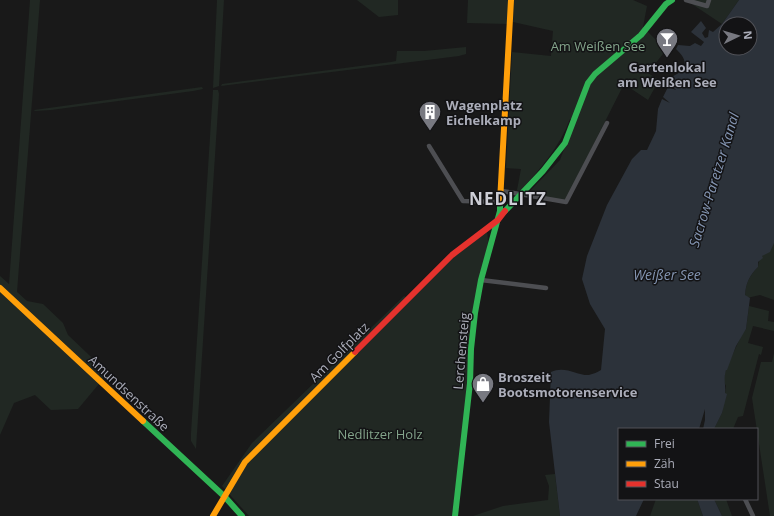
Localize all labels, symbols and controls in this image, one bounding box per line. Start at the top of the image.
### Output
north arrow [718,16,758,56]
bar icon: Gartenlokal am Weißen See [654,26,680,59]
text: N [741,30,756,40]
park label: Am Weißen See [551,37,645,55]
place label: Gartenlokal am Weißen See [617,58,717,91]
place label: Wagenplatz Eichelkamp [446,96,522,129]
building icon: Wagenplatz Eichelkamp [417,99,443,132]
water label: Sacrow-Paretzer Kanal [684,110,743,249]
district label: NEDLITZ [469,187,547,210]
water label: Weißer See [633,265,701,284]
street label: Lerchensteig [449,312,473,390]
street label: Am Golfplatz [305,318,373,386]
street label: Amundsenstraße [85,351,173,435]
place label: Broszeit Bootsmotorenservice [498,368,638,401]
shop icon: Broszeit Bootsmotorenservice [470,371,496,404]
park label: Nedlitzer Holz [337,425,423,443]
legend [618,428,758,500]
text: Frei [654,435,675,452]
text: Zäh [654,455,675,472]
text: Stau [654,475,679,492]

